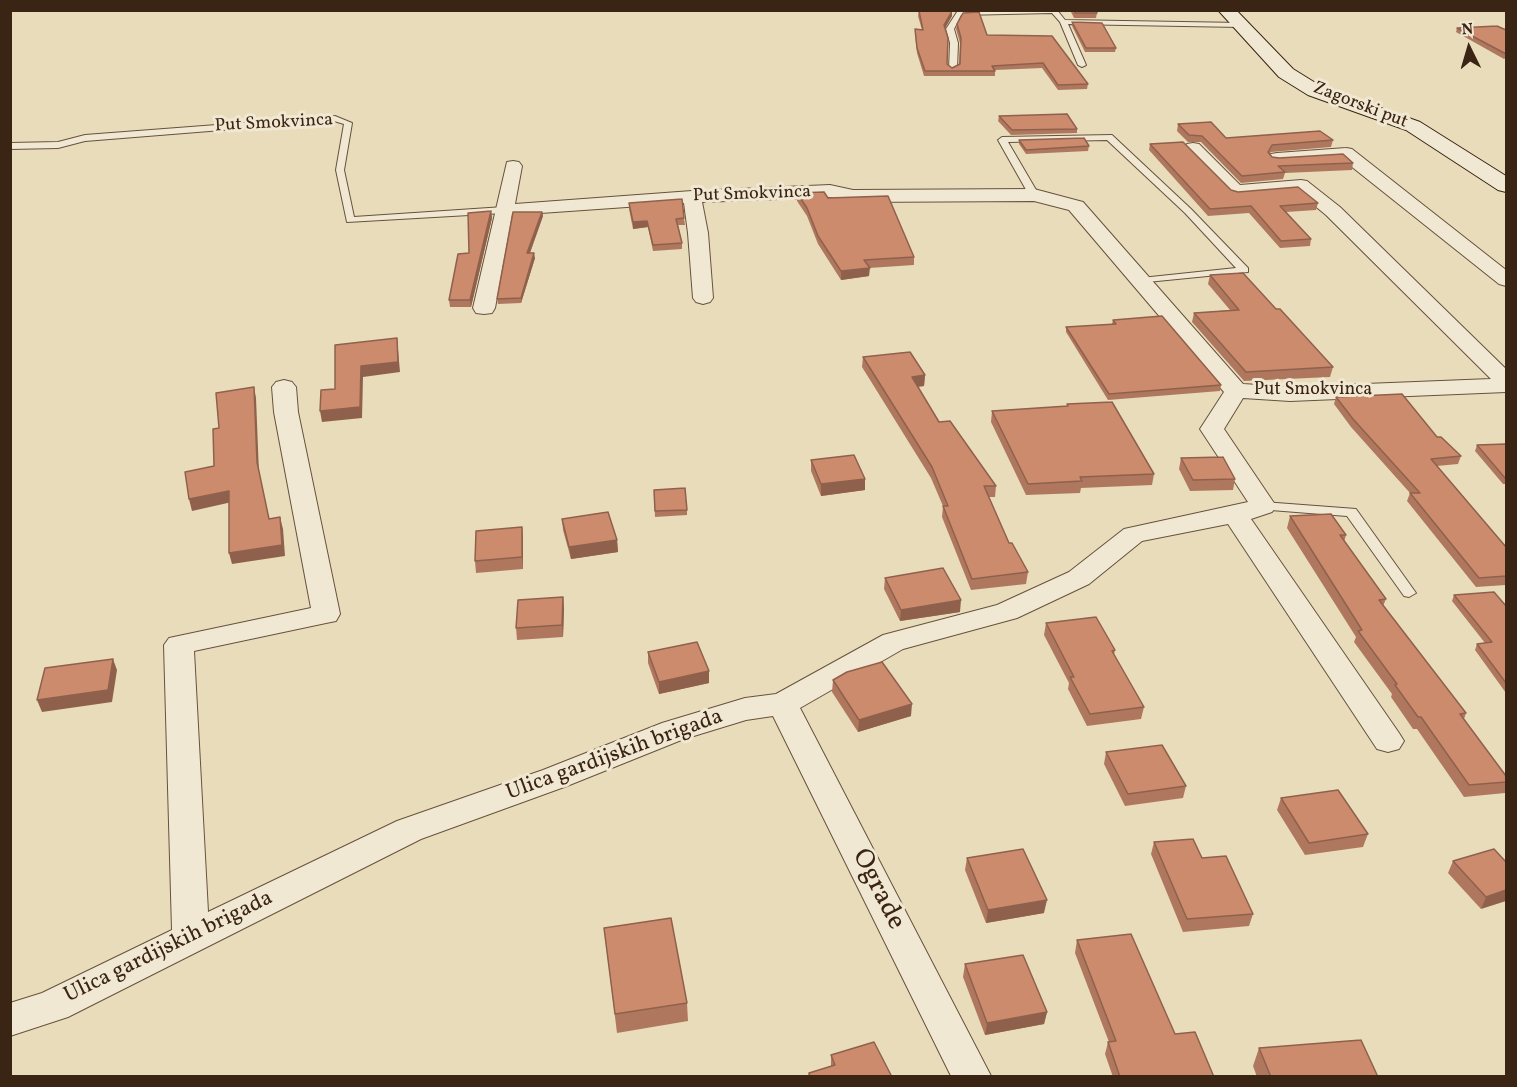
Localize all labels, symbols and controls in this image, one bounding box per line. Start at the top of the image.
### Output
north arrow [1439,18,1499,78]
text: N [1461,19,1474,42]
street label: Zagorski put [1309,78,1411,134]
street label: Put Smokvinca [214,110,334,138]
street label: Put Smokvinca [693,182,811,208]
street label: Put Smokvinca [1254,380,1372,402]
street label: Ulica gardijskih brigada [503,704,727,808]
street label: Ograde [843,844,911,936]
street label: Ulica gardijskih brigada [60,886,278,1010]

